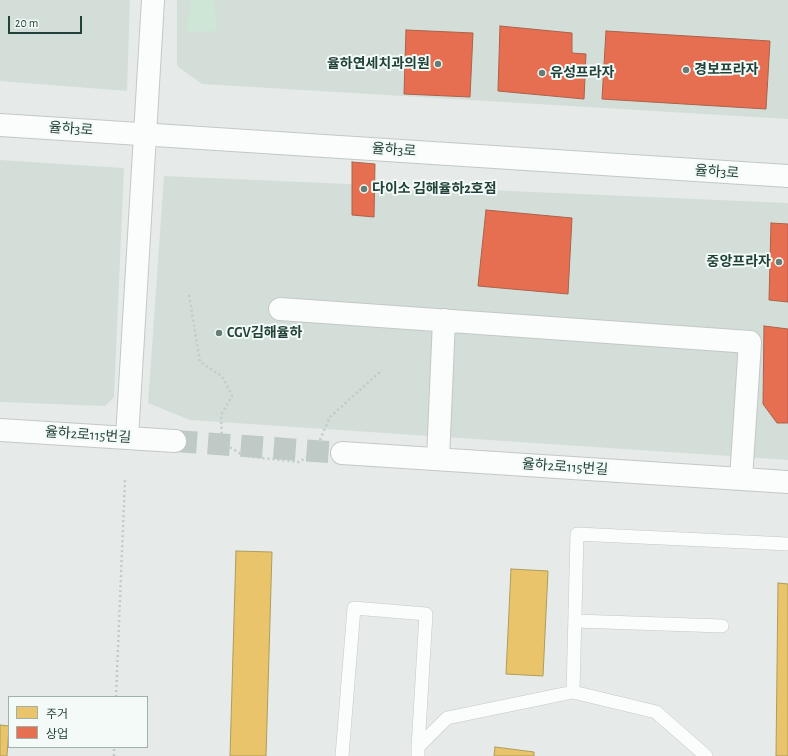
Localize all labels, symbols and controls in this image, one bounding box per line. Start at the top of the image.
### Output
scale bar [10,8,84,34]
text: 20 m [15,17,38,29]
place label: 율하연세치과의원 [327,56,430,72]
marker: 율하연세치과의원 [433,59,443,69]
place label: 경보프라자 [694,62,758,78]
place label: 유성프라자 [550,65,614,81]
marker: 경보프라자 [681,65,691,75]
marker: 유성프라자 [537,68,547,78]
street label: 율하3로 [48,119,94,139]
street label: 율하3로 [371,140,417,160]
street label: 율하3로 [694,162,740,182]
place label: 다이소 김해율하2호점 [372,181,497,197]
marker: 다이소 김해율하2호점 [359,184,369,194]
place label: 중앙프라자 [707,254,771,270]
marker: 중앙프라자 [774,257,784,267]
place label: CGV김해율하 [227,325,302,341]
marker: CGV김해율하 [214,328,224,338]
street label: 율하2로115번길 [44,424,132,446]
street label: 율하2로115번길 [521,456,609,478]
legend [8,696,148,748]
text: 주거 [46,708,68,720]
text: 상업 [46,728,68,740]

